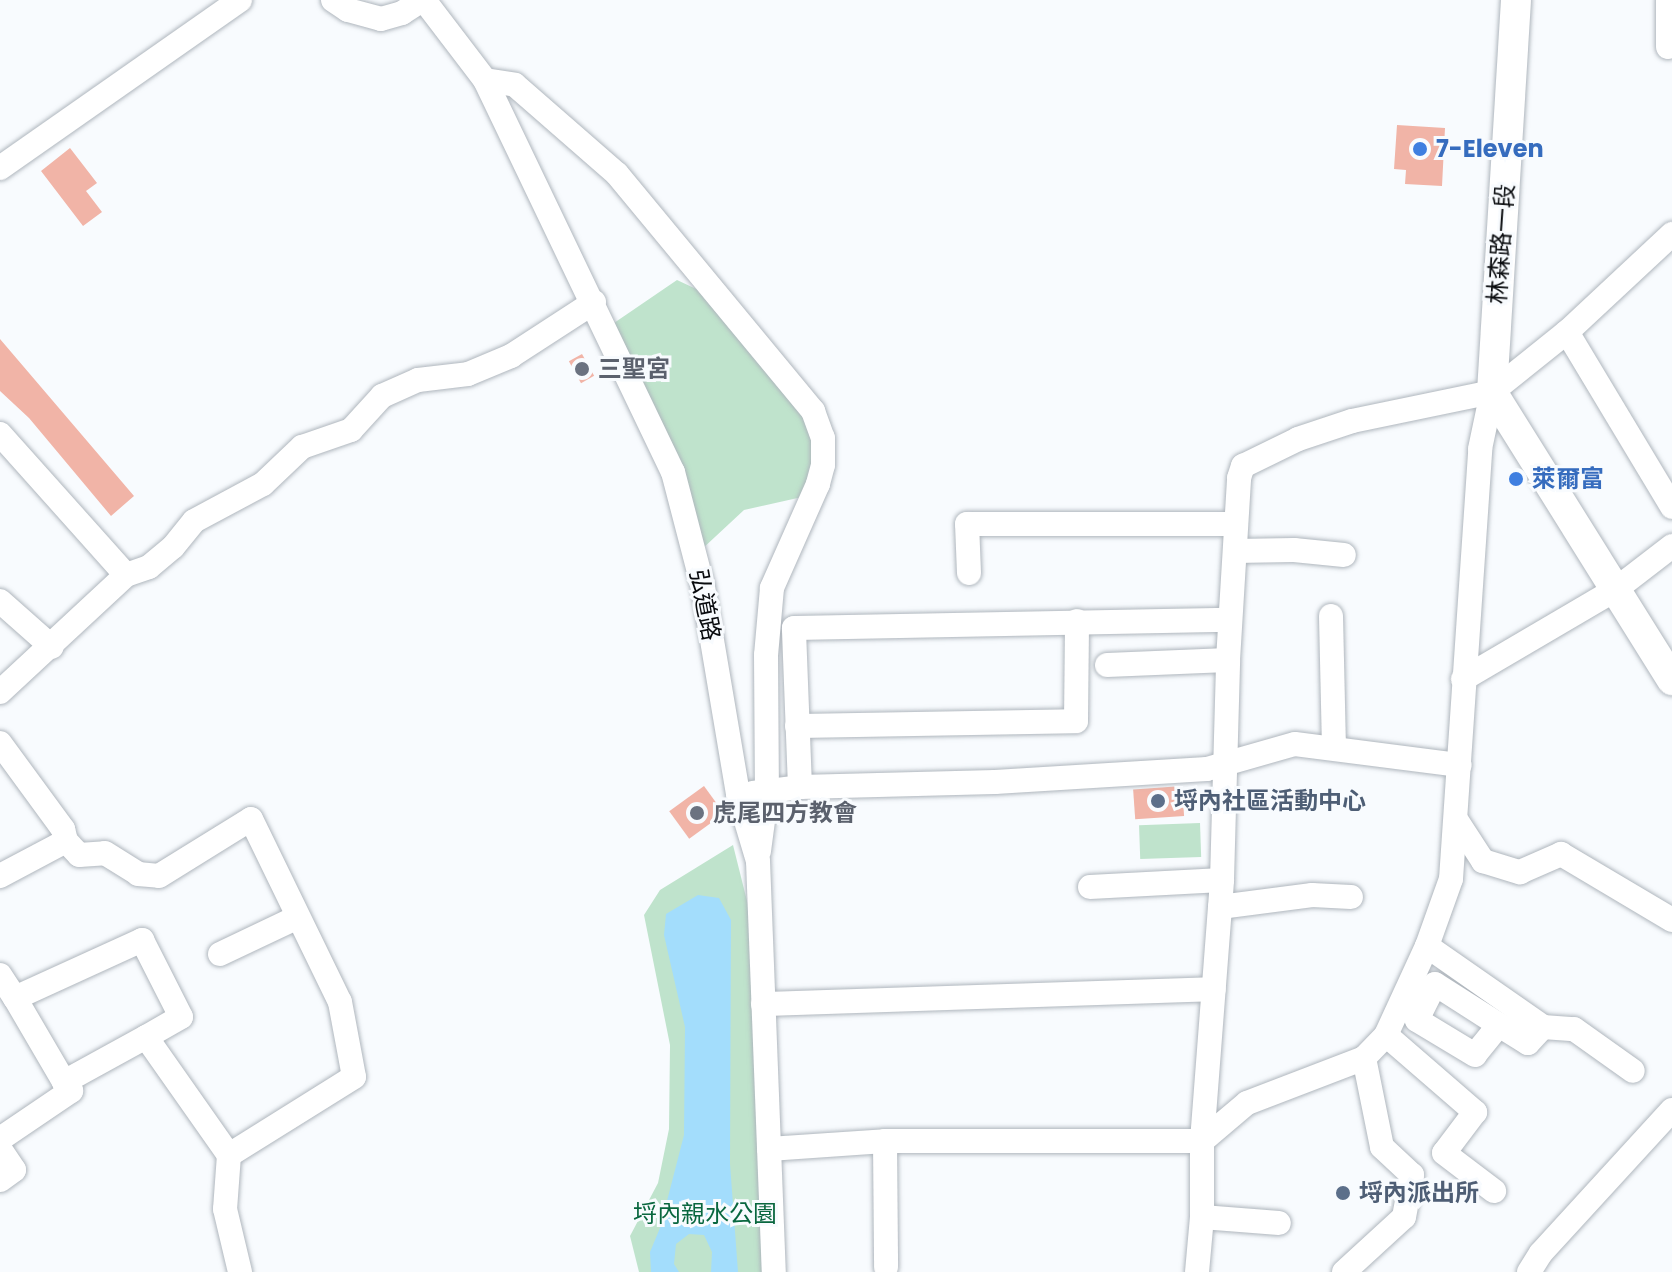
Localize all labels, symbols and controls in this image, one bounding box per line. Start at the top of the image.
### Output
place label: 7-Eleven [1436,135,1544,163]
marker: 7-Eleven [1411,140,1429,158]
street label: 林森路一段 [1482,183,1520,305]
place label: 三聖宮 [598,355,670,383]
marker: 三聖宮 [573,360,591,378]
place label: 萊爾富 [1532,465,1604,493]
marker: 萊爾富 [1507,470,1525,488]
street label: 弘道路 [684,567,726,643]
place label: 埒內社區活動中心 [1174,787,1366,815]
marker: 埒內社區活動中心 [1149,792,1167,810]
place label: 虎尾四方教會 [713,799,857,827]
marker: 虎尾四方教會 [688,804,706,822]
place label: 埒內派出所 [1359,1179,1479,1207]
marker: 埒內派出所 [1334,1184,1352,1202]
park label: 埒內親水公園 [633,1200,777,1228]

